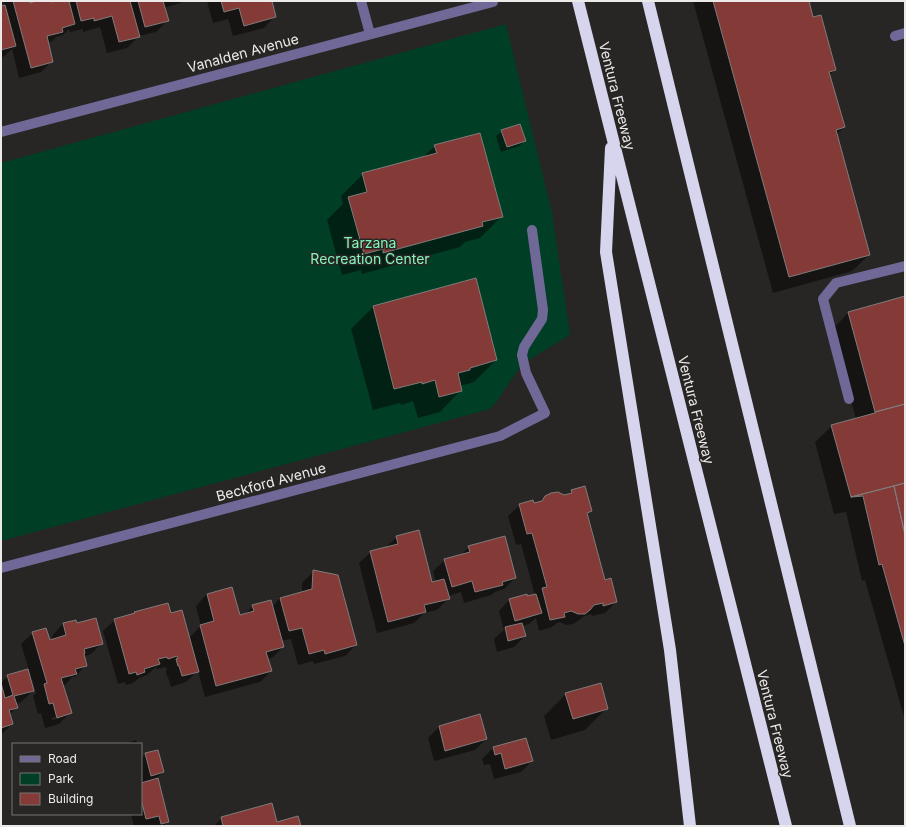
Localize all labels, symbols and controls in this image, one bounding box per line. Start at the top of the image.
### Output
street label: Vanalden Avenue [185,29,300,76]
street label: Ventura Freeway [596,40,639,152]
park label: Tarzana Recreation Center [310,234,430,267]
street label: Ventura Freeway [675,354,718,466]
street label: Beckford Avenue [214,459,328,504]
street label: Ventura Freeway [754,668,797,780]
legend [12,743,142,815]
text: Road [48,751,77,766]
text: Park [48,771,74,786]
text: Building [48,791,93,806]

